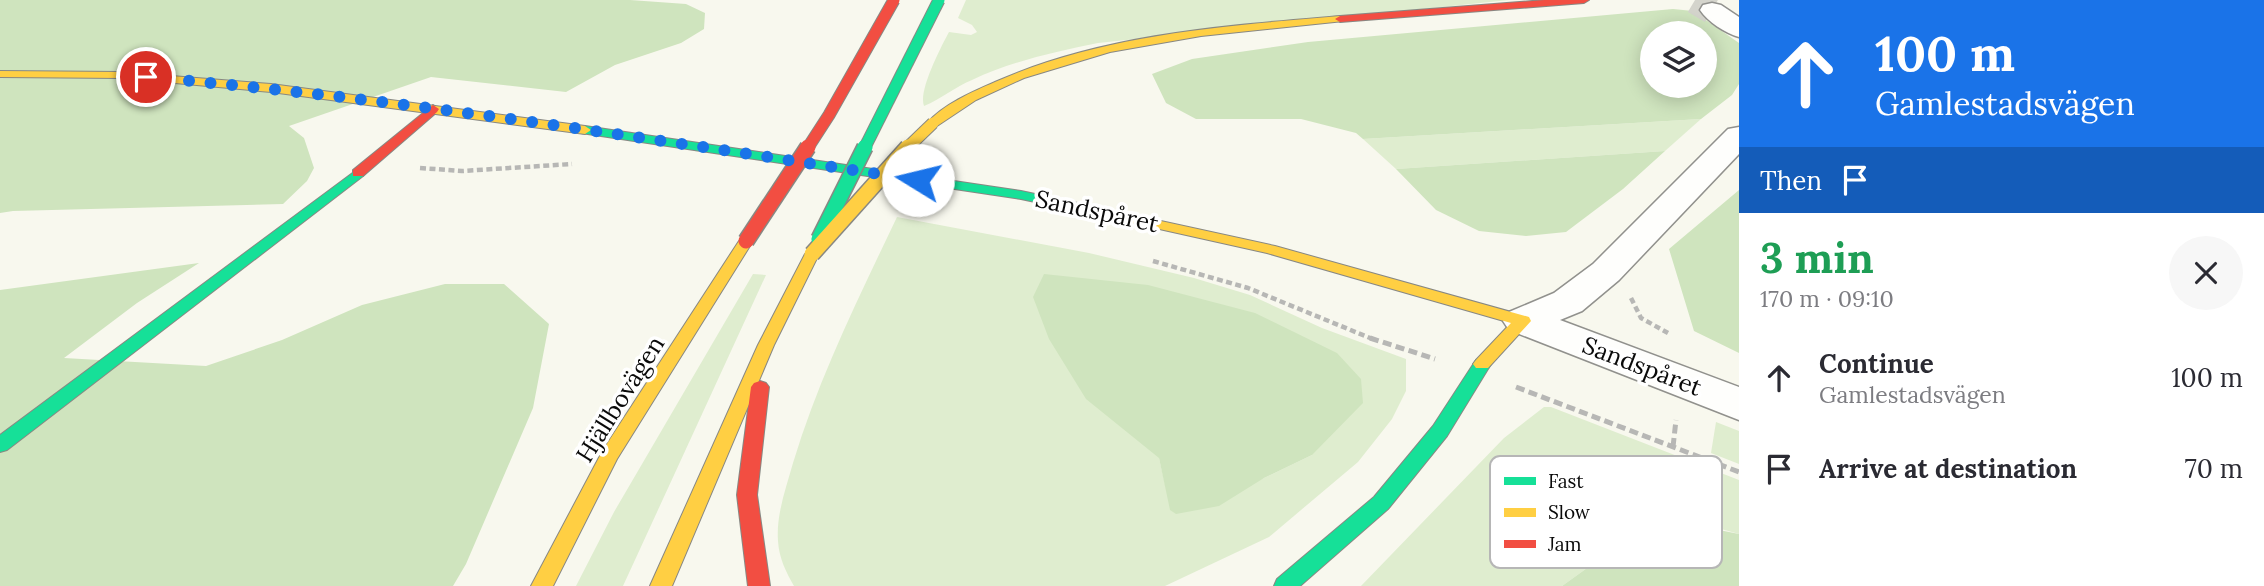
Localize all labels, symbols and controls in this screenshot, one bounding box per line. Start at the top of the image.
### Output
map controls [1640,21,1717,98]
button: layers [1640,21,1717,98]
text: 100 m [1875,22,2015,84]
icon: ahead [1760,28,1851,119]
pin [116,47,176,107]
icon: arrive [127,58,165,96]
text: Gamlestadsvägen [1875,83,2135,124]
position arrow [881,143,955,217]
icon: arrive [1836,161,1874,199]
text: Then [1760,164,1822,197]
street label: Sandspåret [1033,183,1162,239]
text: 3 min [1760,231,1874,285]
button: close [2169,236,2243,310]
text: 170 m · 09:10 [1760,284,1894,313]
street label: Sandspåret [1578,329,1707,403]
street label: Hjällbovägen [569,330,671,468]
text: Continue [1819,347,1934,380]
icon: ahead [1760,359,1798,397]
text: 100 m [2171,361,2243,394]
text: Gamlestadsvägen [1819,380,2006,409]
icon: arrive [1760,450,1798,488]
text: Arrive at destination [1819,452,2077,485]
text: 70 m [2185,452,2243,485]
legend [1490,456,1722,568]
text: Fast [1548,469,1584,493]
text: Slow [1548,500,1591,524]
text: Jam [1547,532,1582,556]

